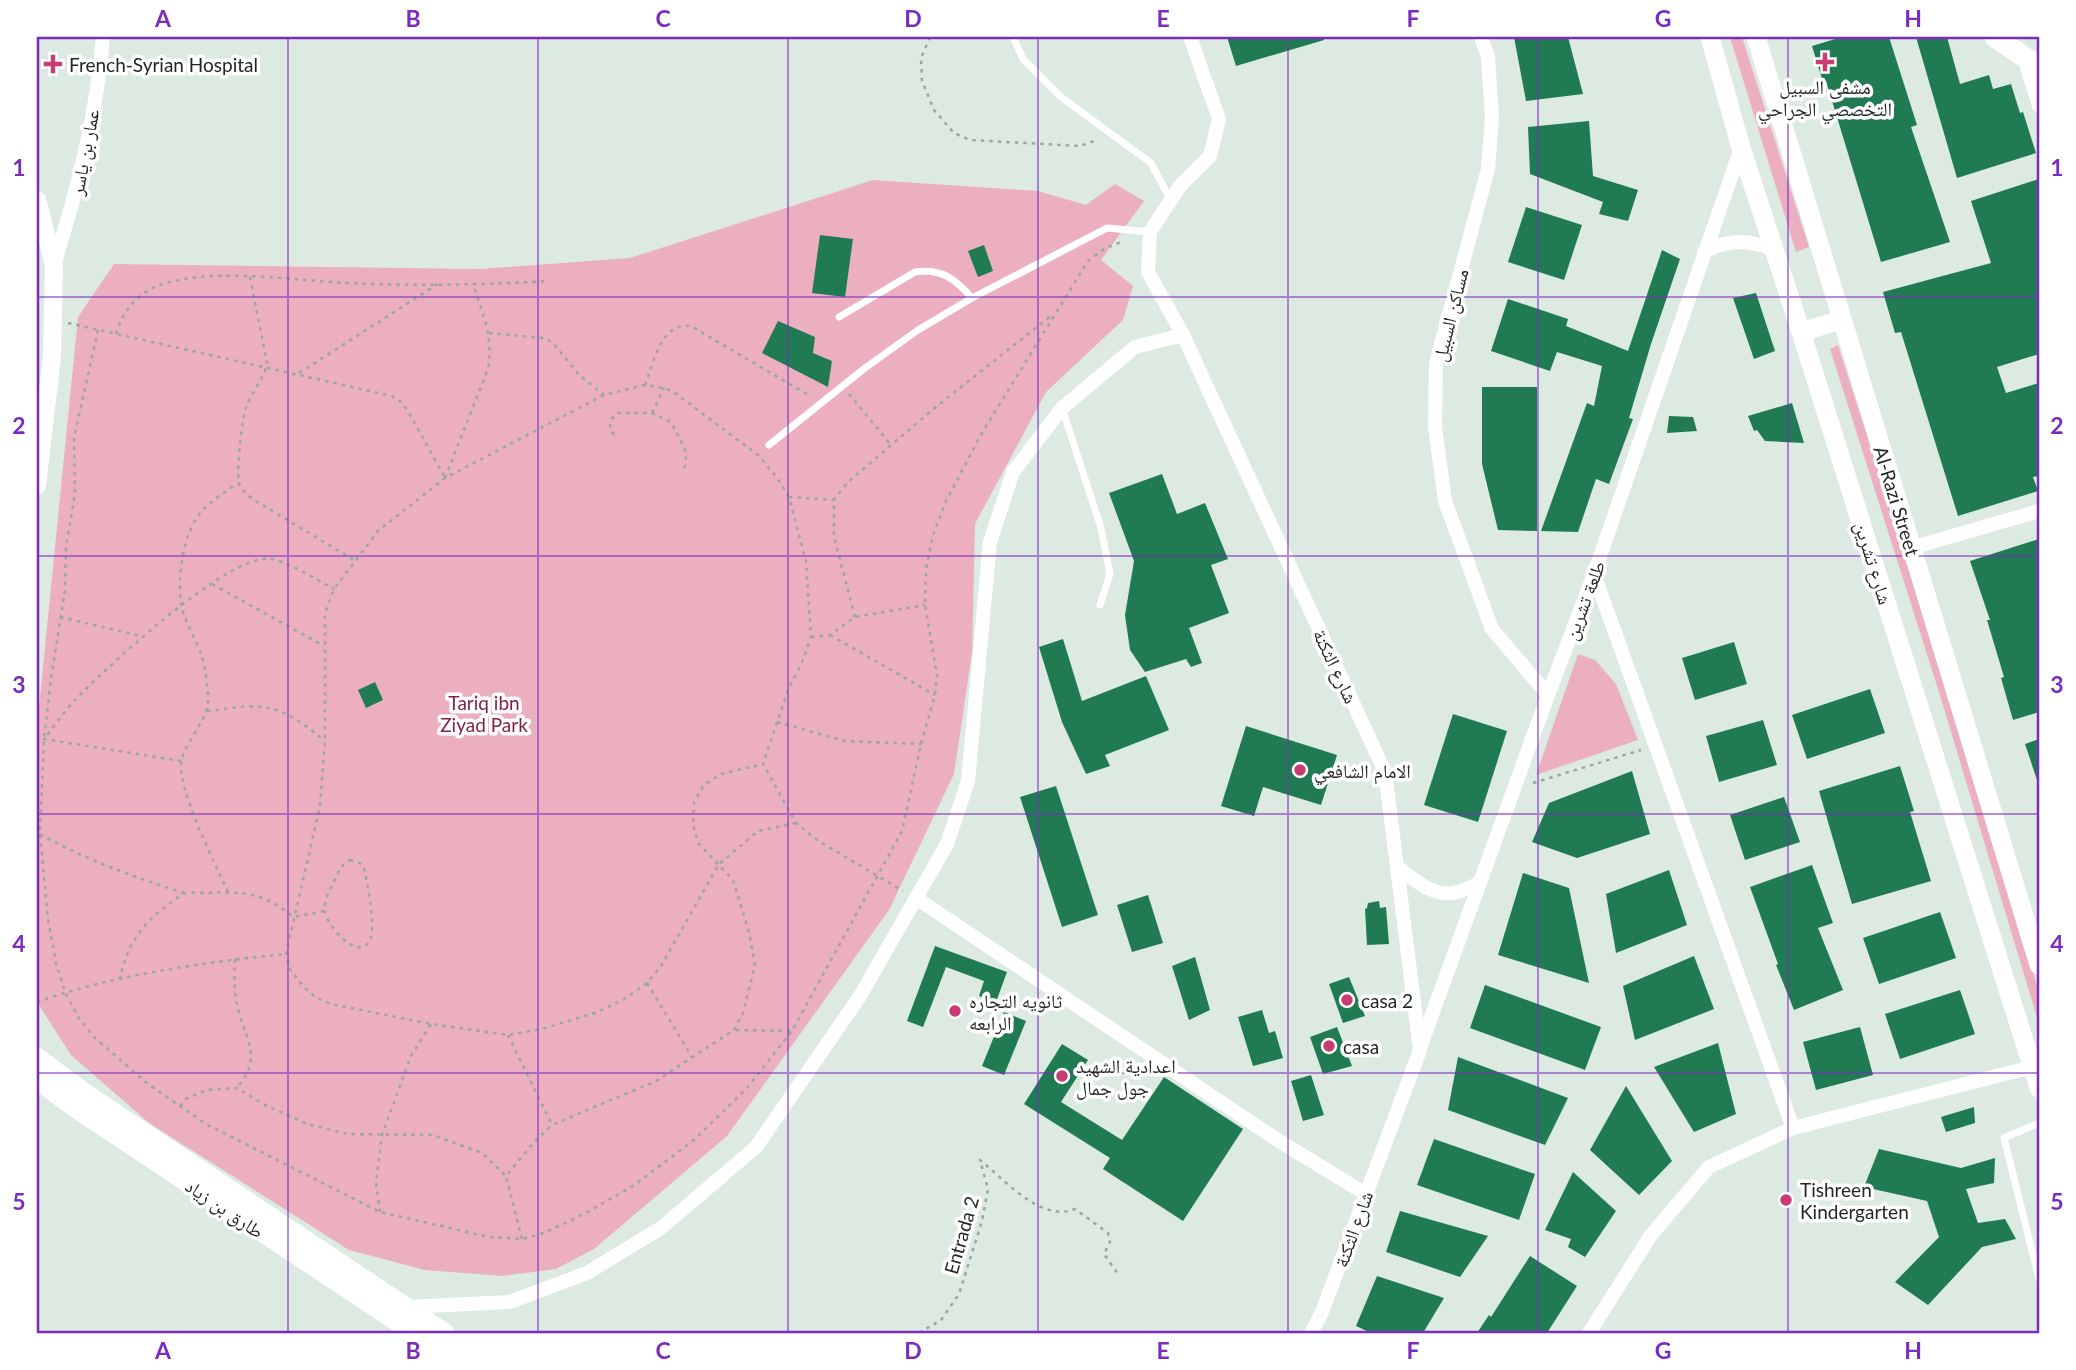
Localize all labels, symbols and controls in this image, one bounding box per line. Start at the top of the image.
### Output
text: A [154,4,172,32]
text: B [405,4,421,32]
text: C [655,4,671,32]
text: D [904,4,922,32]
text: E [1156,4,1170,32]
text: F [1406,4,1420,32]
text: G [1655,4,1671,32]
text: H [1904,4,1922,32]
marker: مشفى السبيل التخصصي الجراحي [1815,52,1835,72]
place label: French-Syrian Hospital [69,53,258,76]
marker: French-Syrian Hospital [43,54,63,74]
place label: مشفى السبيل التخصصي الجراحي [1758,75,1892,124]
street label: عمار بن ياسر [64,107,105,198]
text: 1 [12,153,26,181]
text: 1 [2050,153,2064,181]
street label: مساكن السبيل [1427,266,1474,364]
text: 2 [12,411,26,439]
text: 2 [2050,411,2064,439]
street label: Al-Razi Street [1869,443,1925,559]
street label: شارع تشرين [1850,519,1897,607]
street label: طلعة تشرين [1558,557,1611,643]
street label: شارع الثكنة [1308,625,1363,707]
text: 3 [12,670,26,698]
text: 3 [2050,670,2064,698]
park label: Tariq ibn Ziyad Park [440,691,528,736]
place label: الامام الشافعي [1314,759,1411,786]
marker: الامام الشافعي [1292,762,1308,778]
text: 4 [12,929,26,957]
text: 4 [2050,929,2064,957]
place label: ثانويه التجاره الرابعه [969,989,1062,1035]
place label: casa 2 [1361,989,1413,1012]
marker: casa 2 [1339,992,1355,1008]
marker: ثانويه التجاره الرابعه [947,1003,963,1019]
place label: casa [1343,1035,1379,1058]
marker: casa [1321,1038,1337,1054]
place label: اعدادية الشهيد جول جمال [1076,1054,1176,1100]
marker: اعدادية الشهيد جول جمال [1054,1068,1070,1084]
street label: طارق بن زياد [181,1173,269,1243]
place label: Tishreen Kindergarten [1800,1178,1909,1223]
text: 5 [12,1187,26,1215]
text: 5 [2050,1187,2064,1215]
street label: شارع الثكنة [1329,1188,1378,1271]
marker: Tishreen Kindergarten [1778,1192,1794,1208]
street label: Entrada 2 [939,1193,983,1277]
text: A [154,1336,172,1364]
text: B [405,1336,421,1364]
text: C [655,1336,671,1364]
text: D [904,1336,922,1364]
text: E [1156,1336,1170,1364]
text: F [1406,1336,1420,1364]
text: G [1655,1336,1671,1364]
text: H [1904,1336,1922,1364]

